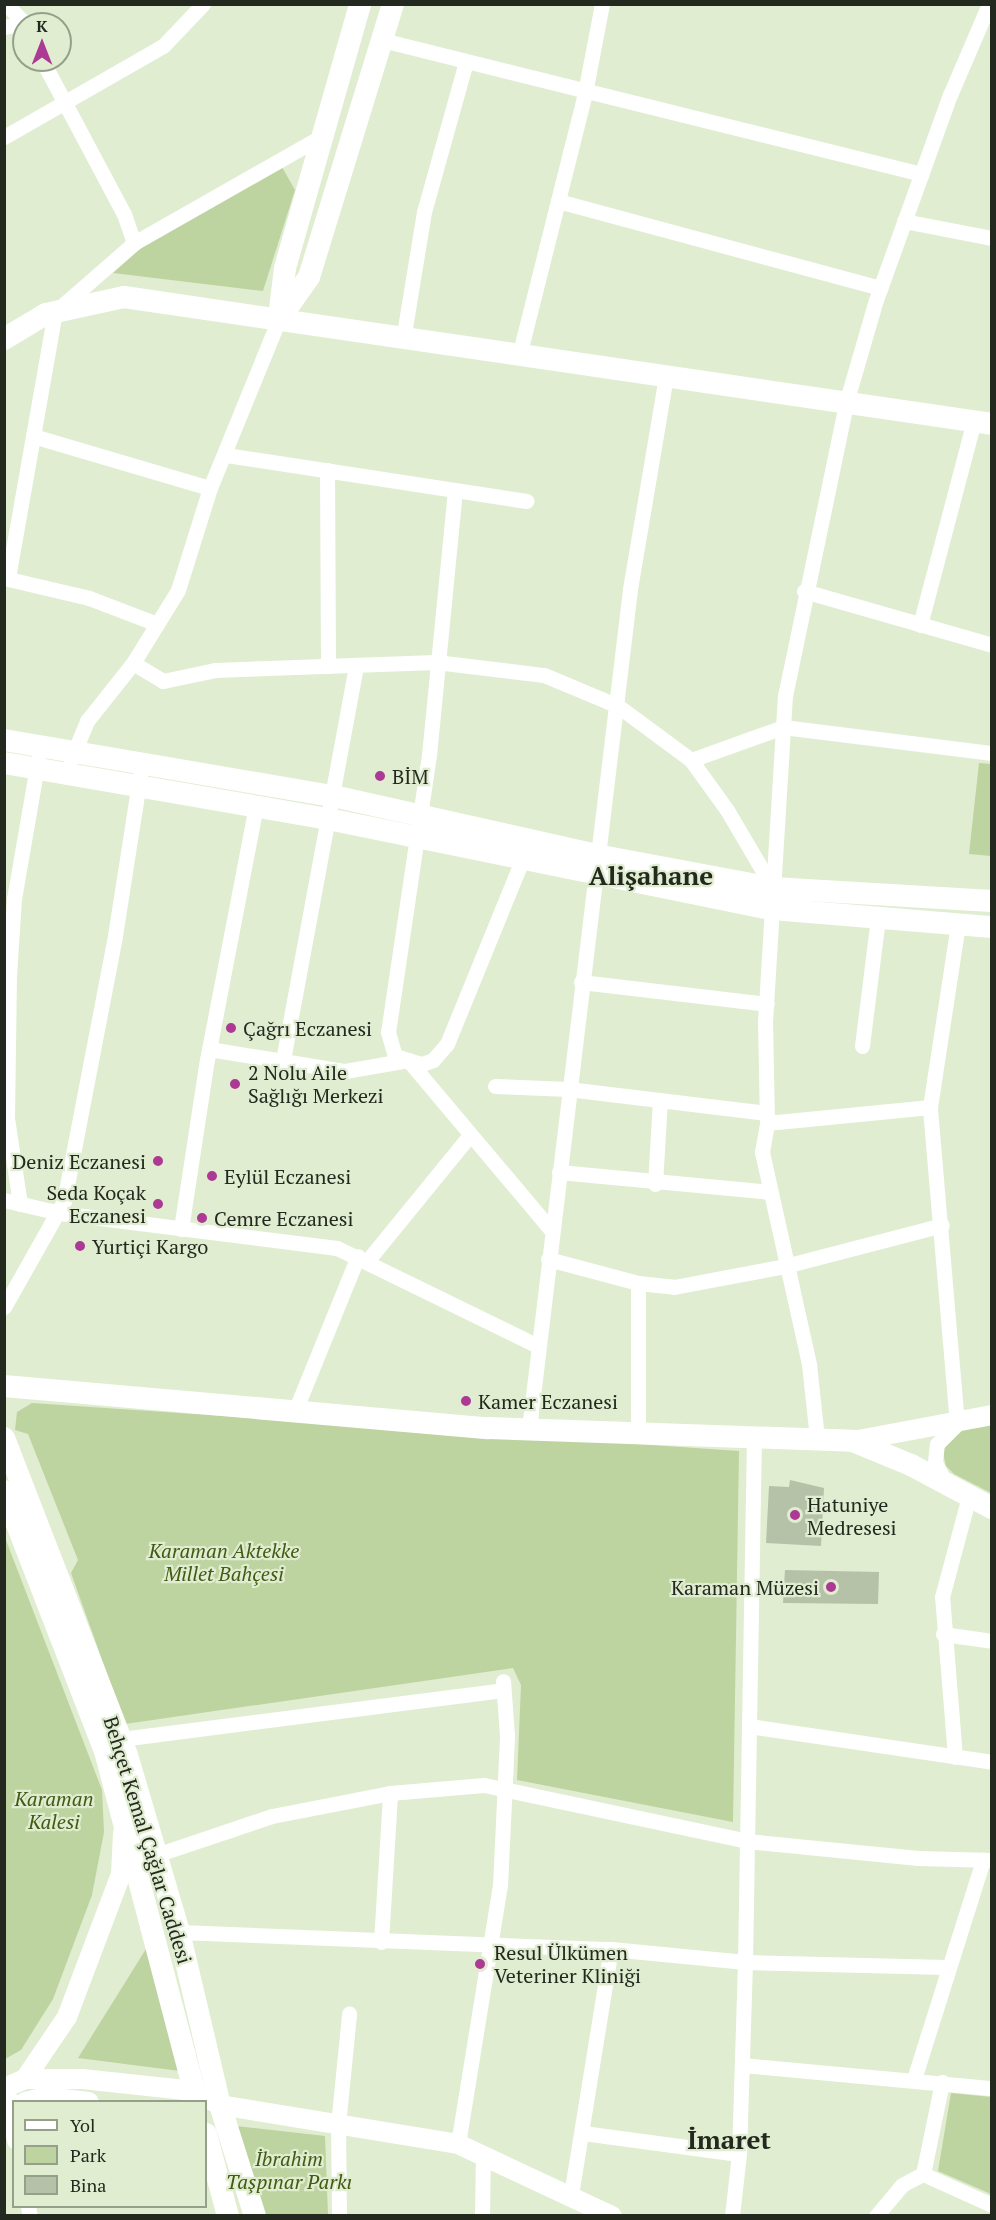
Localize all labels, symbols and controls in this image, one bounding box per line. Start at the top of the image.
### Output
north arrow [12,12,72,72]
text: K [36,15,48,37]
place label: BİM [392,764,429,788]
marker: BİM [373,769,387,783]
district label: Alişahane [589,860,713,892]
place label: Çağrı Eczanesi [243,1016,372,1040]
marker: Çağrı Eczanesi [224,1021,238,1035]
place label: 2 Nolu Aile Sağlığı Merkezi [248,1060,384,1107]
marker: 2 Nolu Aile Sağlığı Merkezi [226,1075,244,1093]
place label: Deniz Eczanesi [12,1149,146,1173]
marker: Deniz Eczanesi [151,1154,165,1168]
place label: Eylül Eczanesi [224,1164,351,1188]
marker: Eylül Eczanesi [205,1169,219,1183]
place label: Seda Koçak Eczanesi [46,1180,146,1227]
marker: Seda Koçak Eczanesi [151,1197,165,1211]
place label: Cemre Eczanesi [214,1206,353,1230]
marker: Cemre Eczanesi [195,1211,209,1225]
place label: Yurtiçi Kargo [92,1234,208,1258]
marker: Yurtiçi Kargo [73,1239,87,1253]
place label: Kamer Eczanesi [478,1389,618,1413]
marker: Kamer Eczanesi [459,1394,473,1408]
place label: Hatuniye Medresesi [807,1492,897,1539]
marker: Hatuniye Medresesi [788,1508,802,1522]
park label: Karaman Aktekke Millet Bahçesi [148,1538,300,1585]
place label: Karaman Müzesi [671,1575,819,1599]
marker: Karaman Müzesi [824,1580,838,1594]
street label: Behçet Kemal Çağlar Caddesi [99,1713,197,1967]
park label: Karaman Kalesi [14,1787,94,1834]
place label: Resul Ülkümen Veteriner Kliniği [494,1940,641,1987]
marker: Resul Ülkümen Veteriner Kliniği [471,1955,489,1973]
legend [12,2100,207,2208]
text: Yol [70,2113,95,2137]
district label: İmaret [687,2124,771,2156]
text: Park [70,2143,106,2167]
park label: İbrahim Taşpınar Parkı [226,2146,352,2193]
text: Bina [70,2173,106,2197]

